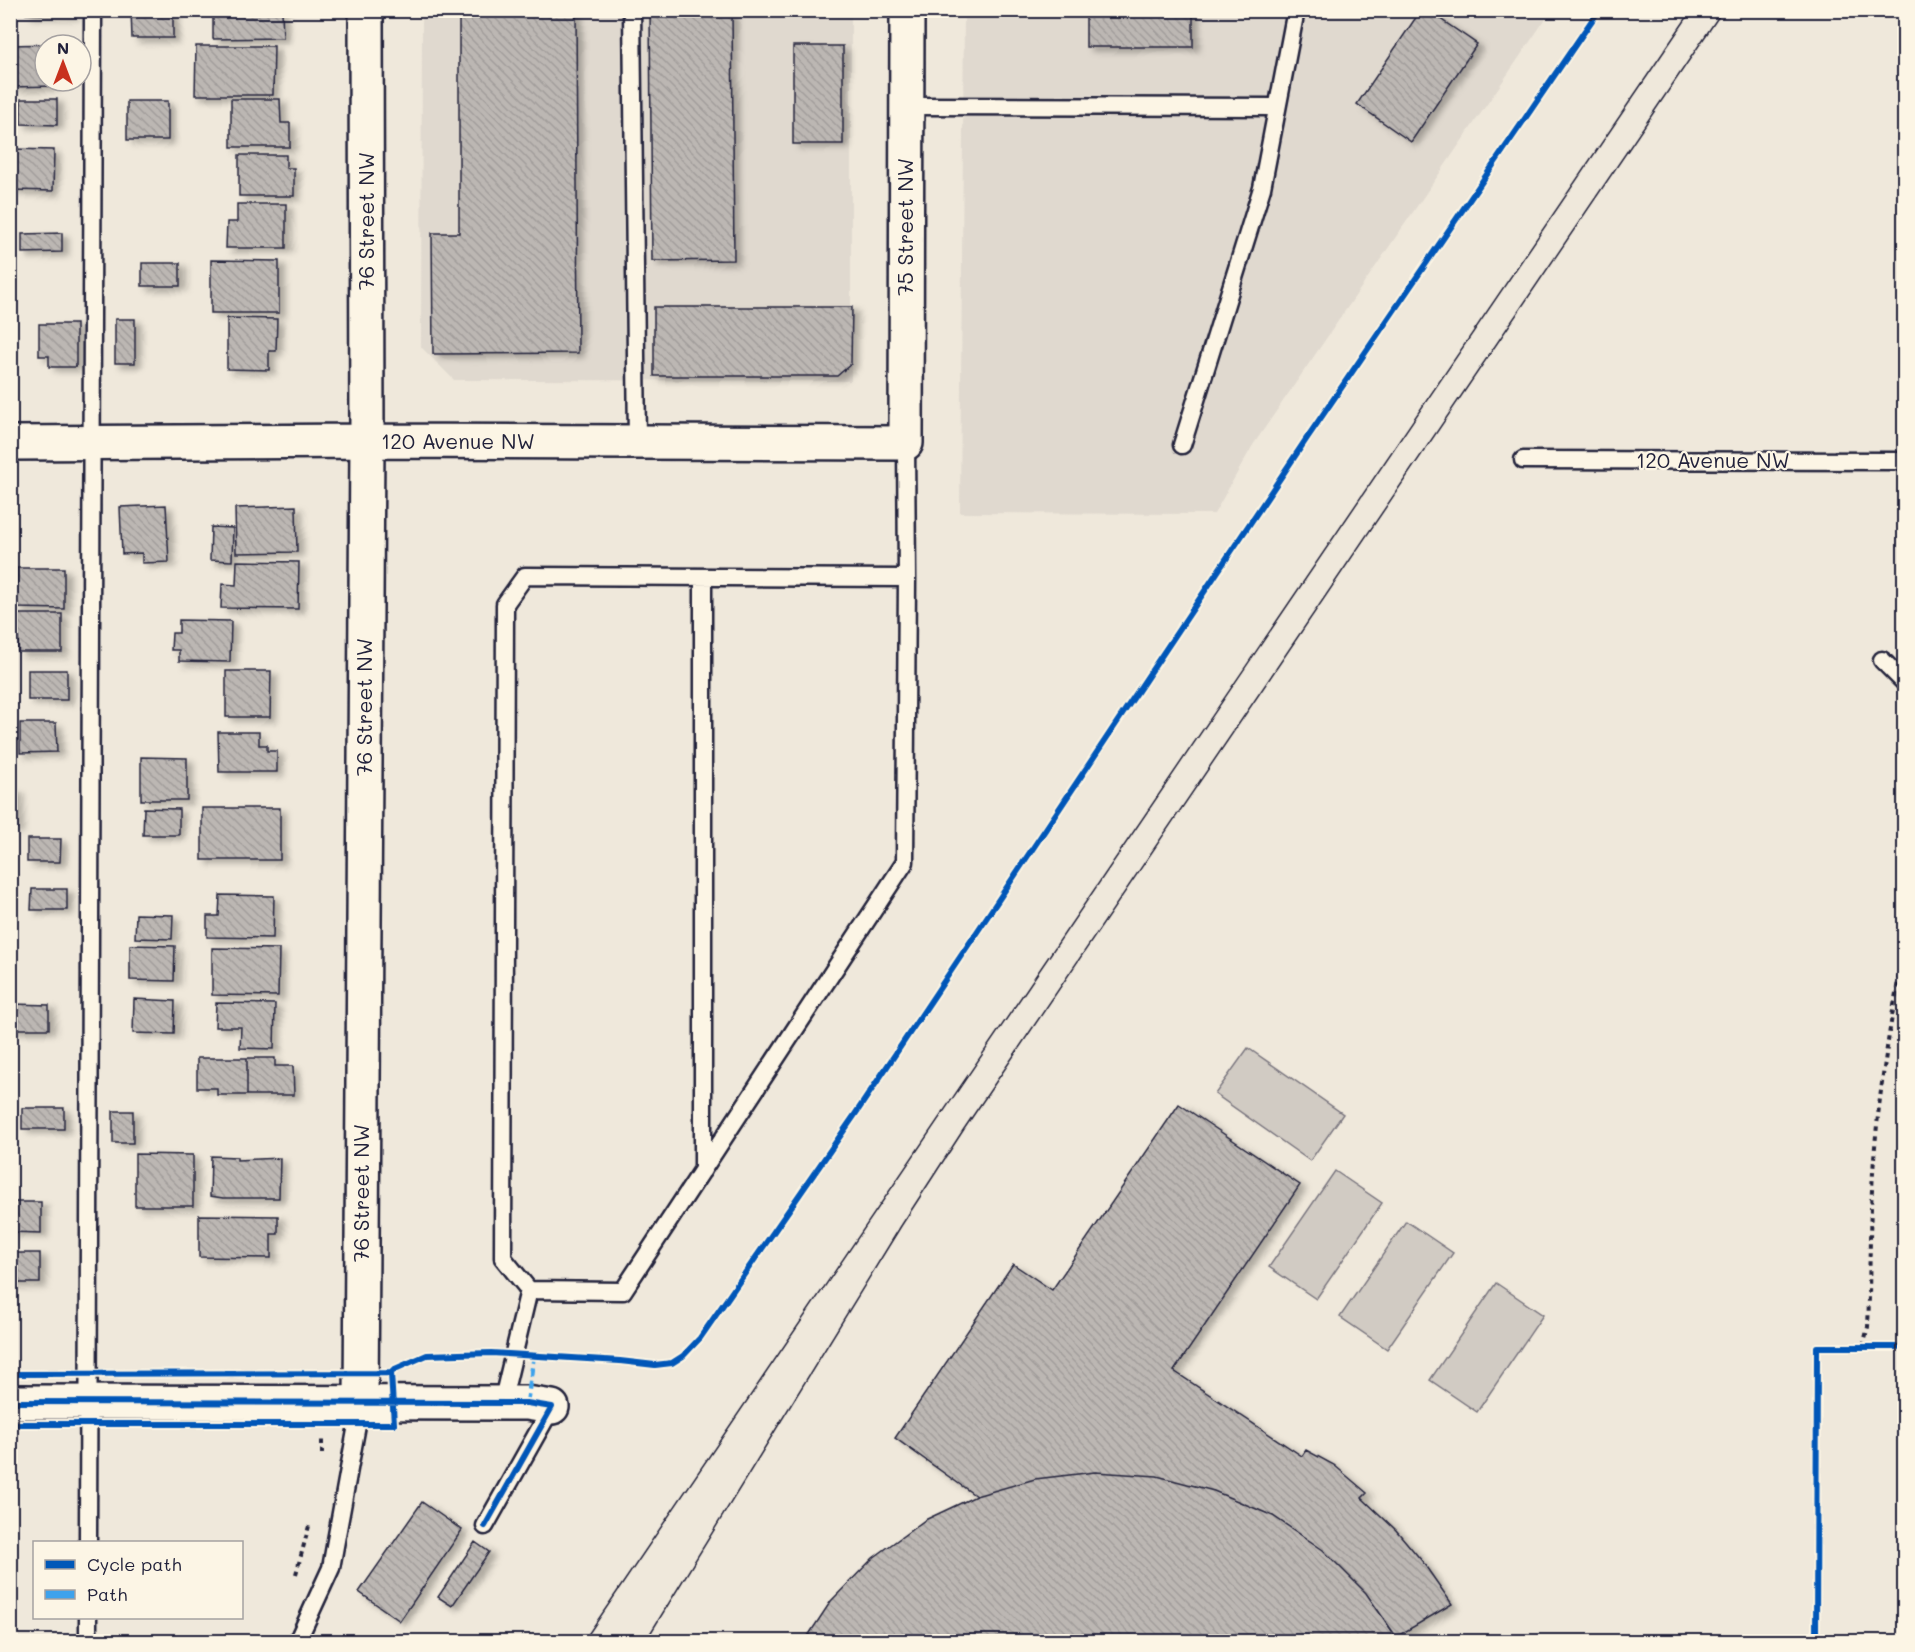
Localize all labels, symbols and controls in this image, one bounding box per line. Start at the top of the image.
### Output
north arrow [33,33,93,93]
text: N [57,37,69,58]
street label: 76 Street NW [352,152,379,290]
street label: 75 Street NW [891,158,918,296]
street label: 120 Avenue NW [381,427,535,454]
street label: 120 Avenue NW [1636,446,1790,473]
street label: 76 Street NW [350,638,377,776]
street label: 76 Street NW [347,1124,374,1262]
legend [33,1541,243,1619]
text: Cycle path [87,1552,182,1576]
text: Path [87,1582,127,1606]

